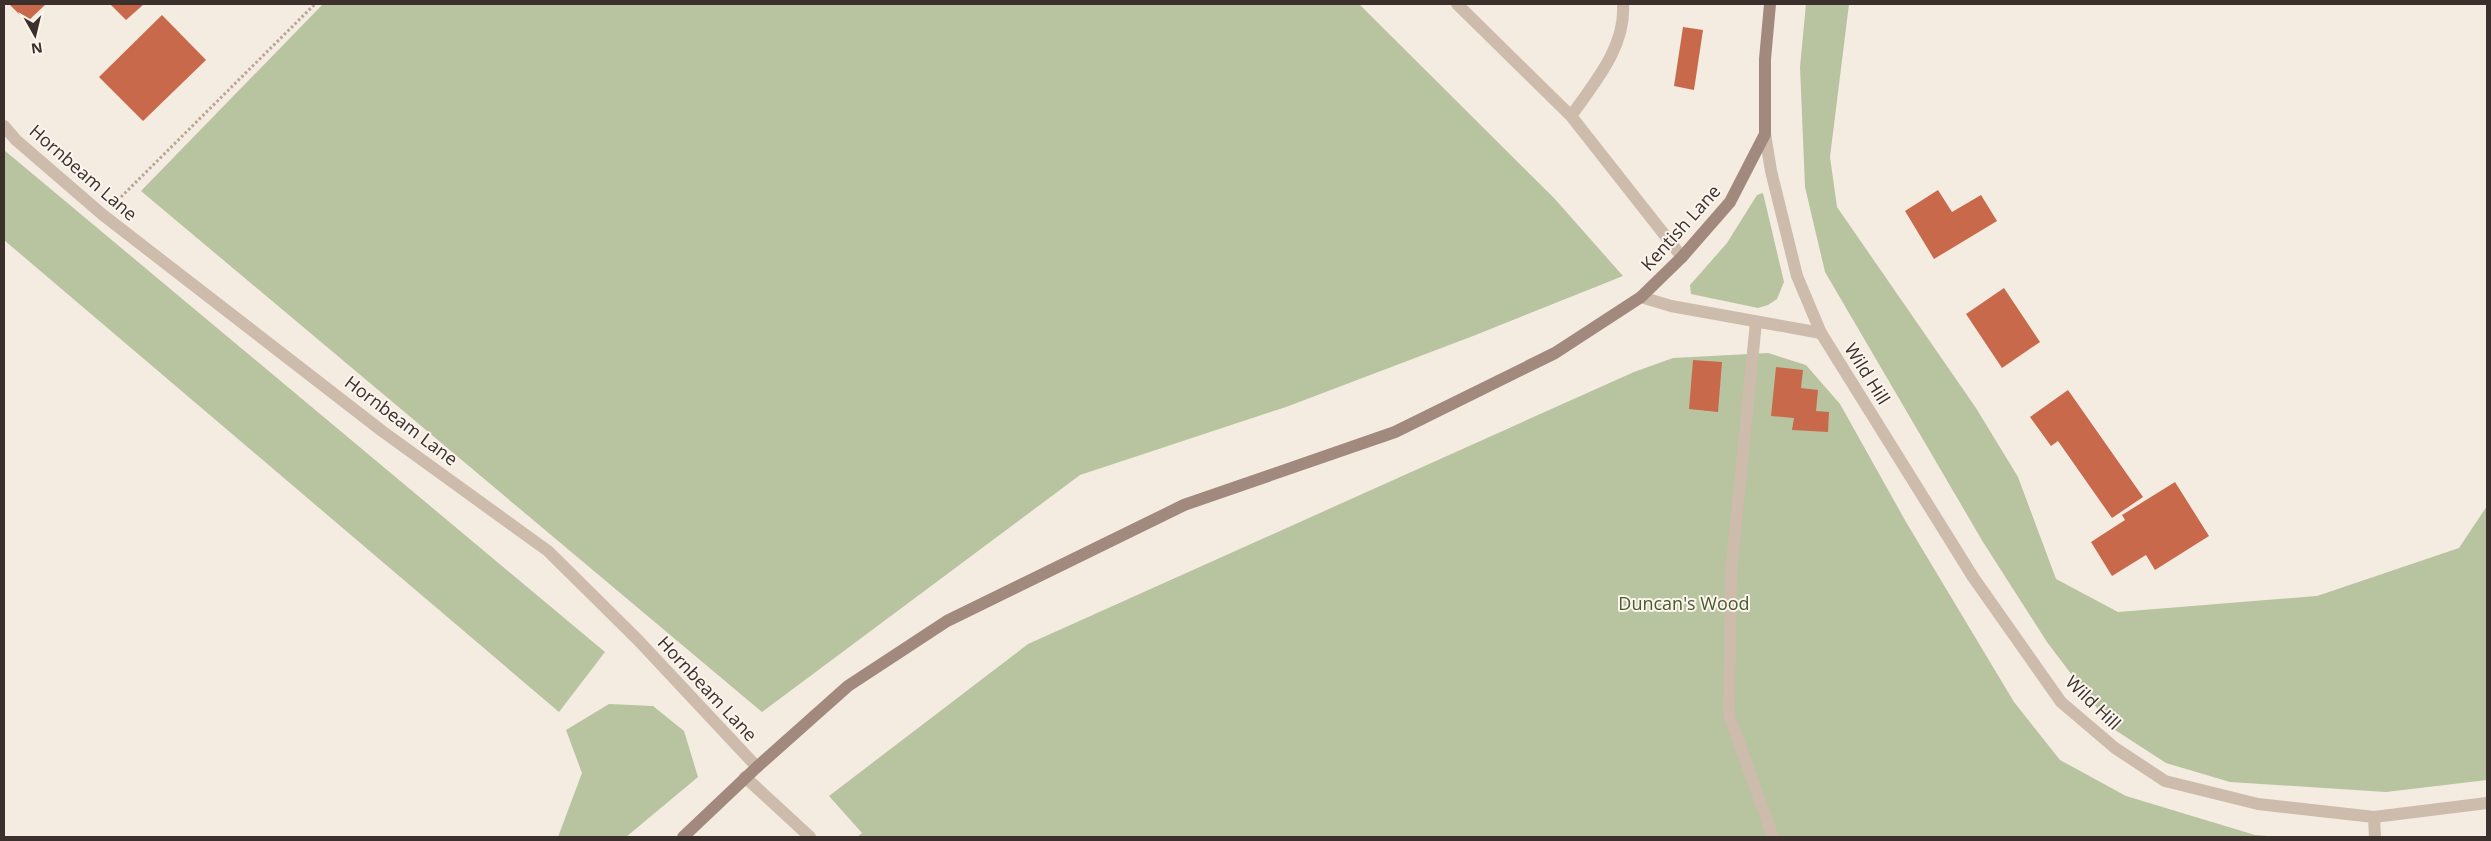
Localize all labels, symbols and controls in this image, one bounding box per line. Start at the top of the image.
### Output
north arrow [10,10,60,60]
text: N [30,38,44,59]
street label: Hornbeam Lane [25,119,143,226]
street label: Kentish Lane [1635,179,1725,275]
street label: Wild Hill [1840,338,1896,409]
street label: Hornbeam Lane [340,370,463,471]
park label: Duncan's Wood [1618,591,1750,615]
street label: Hornbeam Lane [653,631,763,746]
street label: Wild Hill [2061,670,2127,735]

